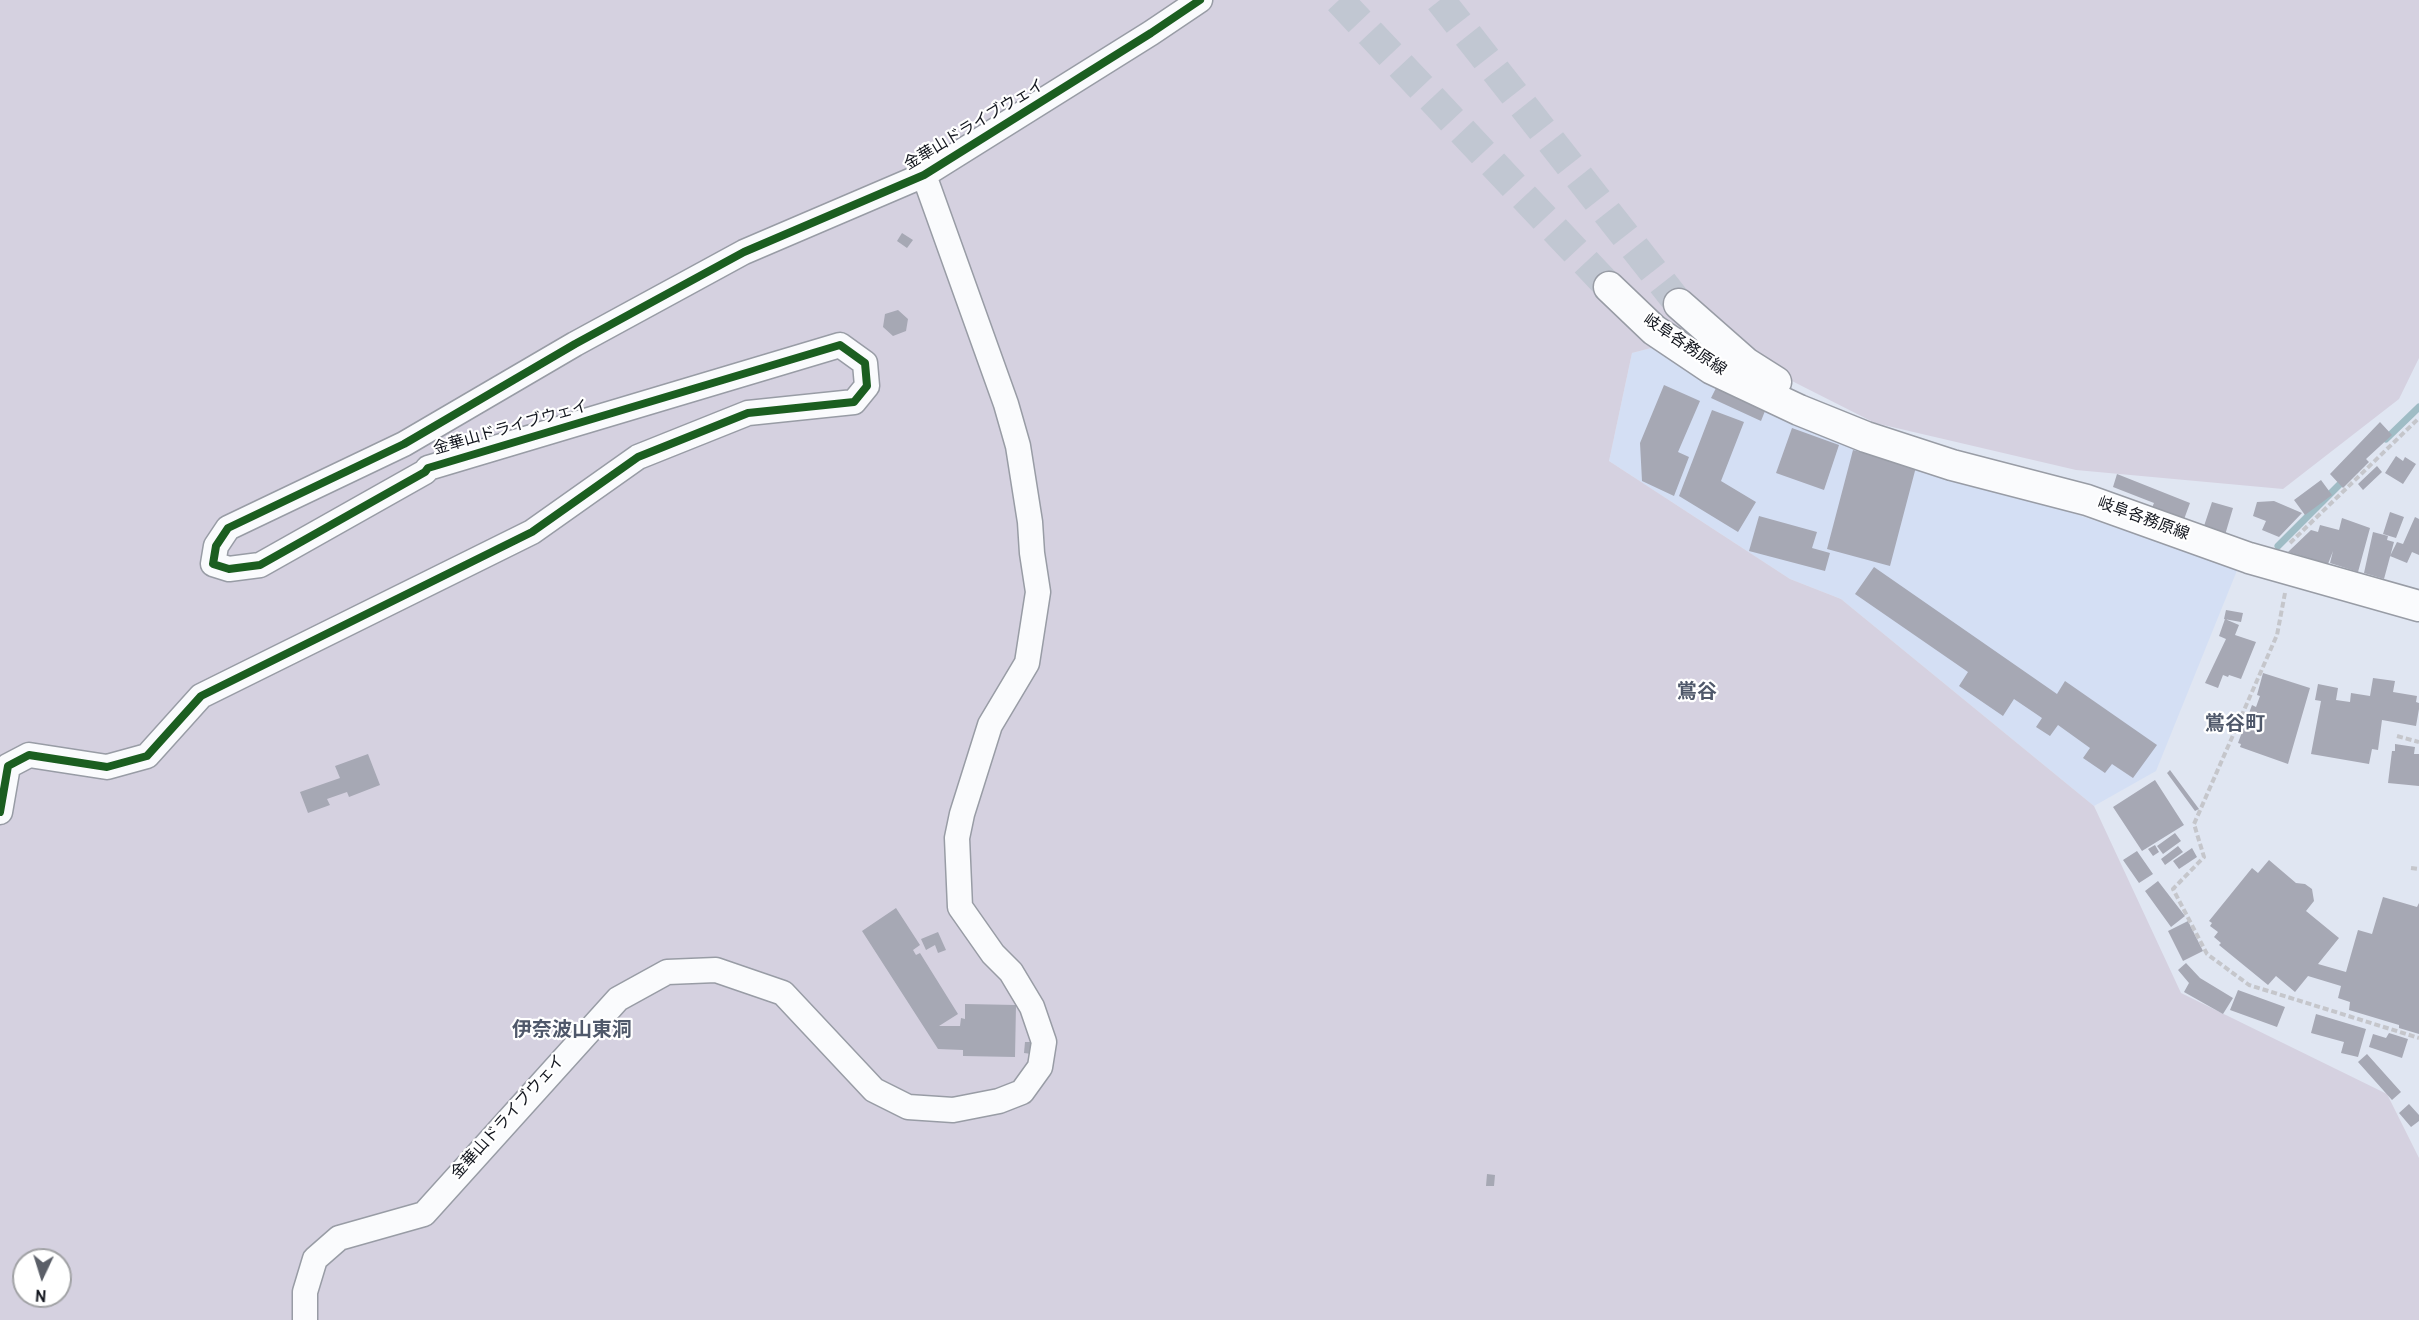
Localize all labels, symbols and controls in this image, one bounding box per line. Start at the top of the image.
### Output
street label: 金華山ドライブウェイ [901,77,1049,175]
street label: 岐阜各務原線 [1639,311,1729,381]
street label: 金華山ドライブウェイ [431,398,591,460]
street label: 岐阜各務原線 [2095,495,2191,545]
district label: 鴬谷 [1677,682,1717,706]
district label: 鴬谷町 [2205,714,2265,738]
district label: 伊奈波山東洞 [512,1020,632,1044]
street label: 金華山ドライブウェイ [448,1052,570,1184]
north arrow [12,1248,72,1308]
text: N [34,1284,47,1304]

